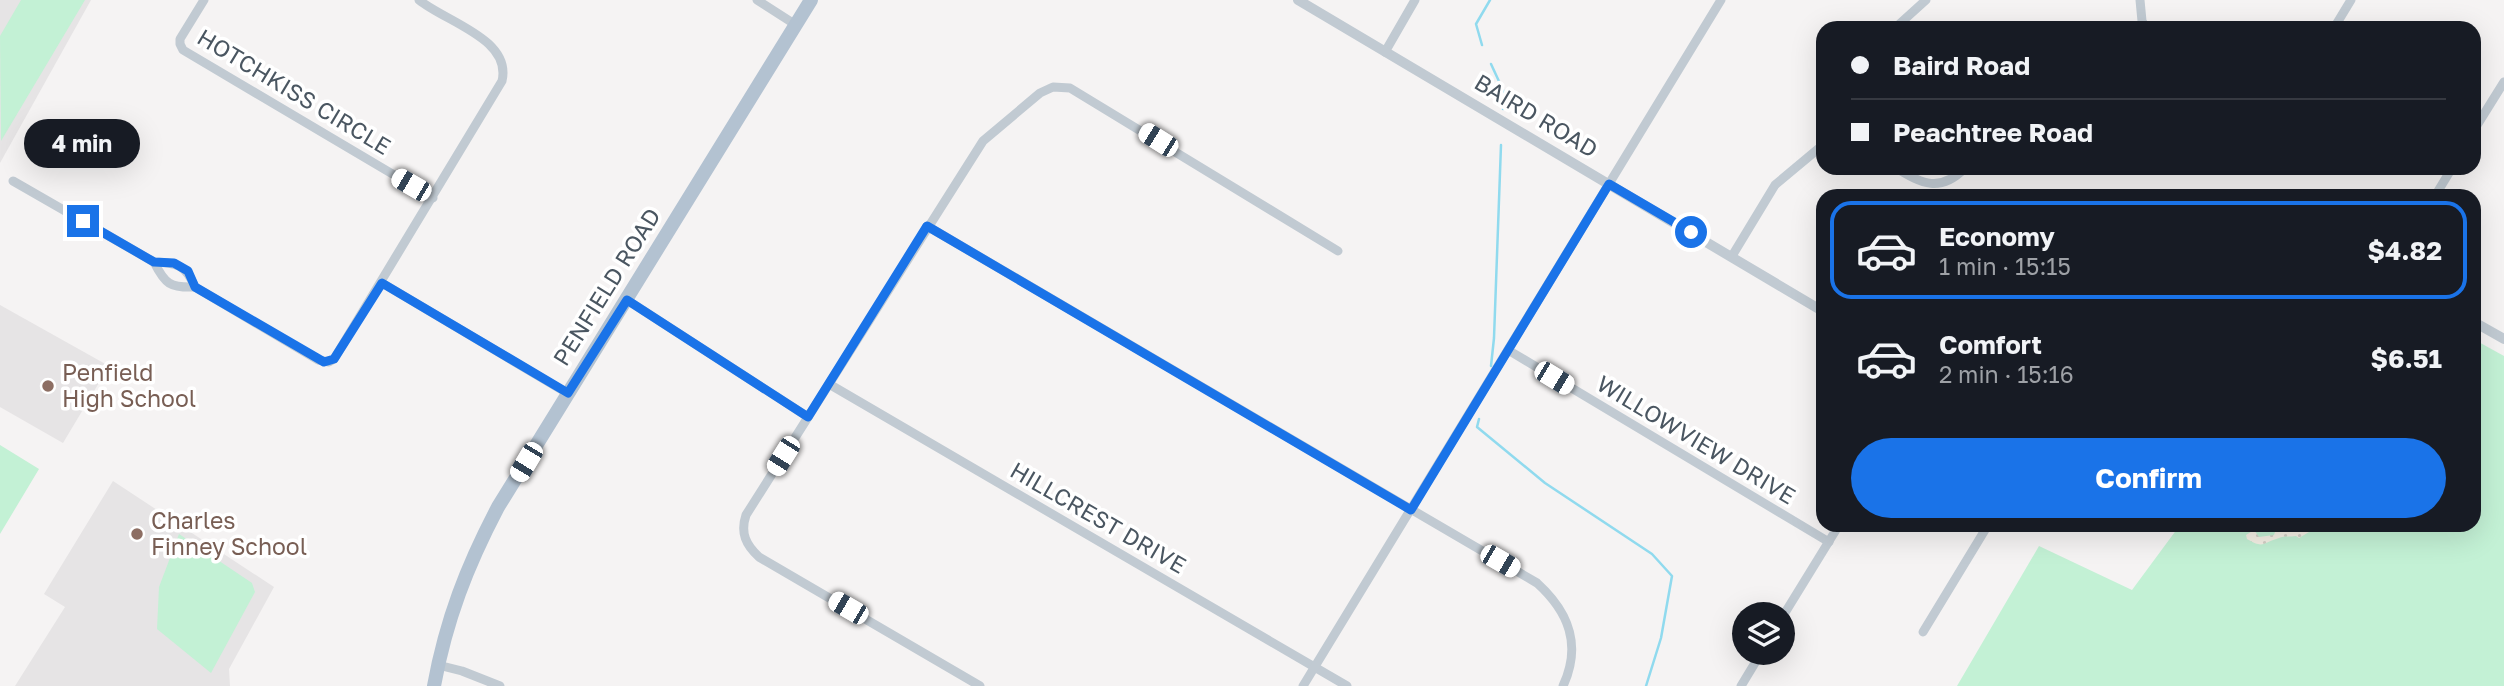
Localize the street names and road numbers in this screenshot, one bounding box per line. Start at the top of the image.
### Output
street label: HOTCHKISS CIRCLE [193,22,396,160]
street label: BAIRD ROAD [1470,67,1603,163]
street label: PENFIELD ROAD [547,203,666,370]
street label: WILLOWVIEW DRIVE [1592,369,1801,510]
street label: HILLCREST DRIVE [1006,455,1191,579]

